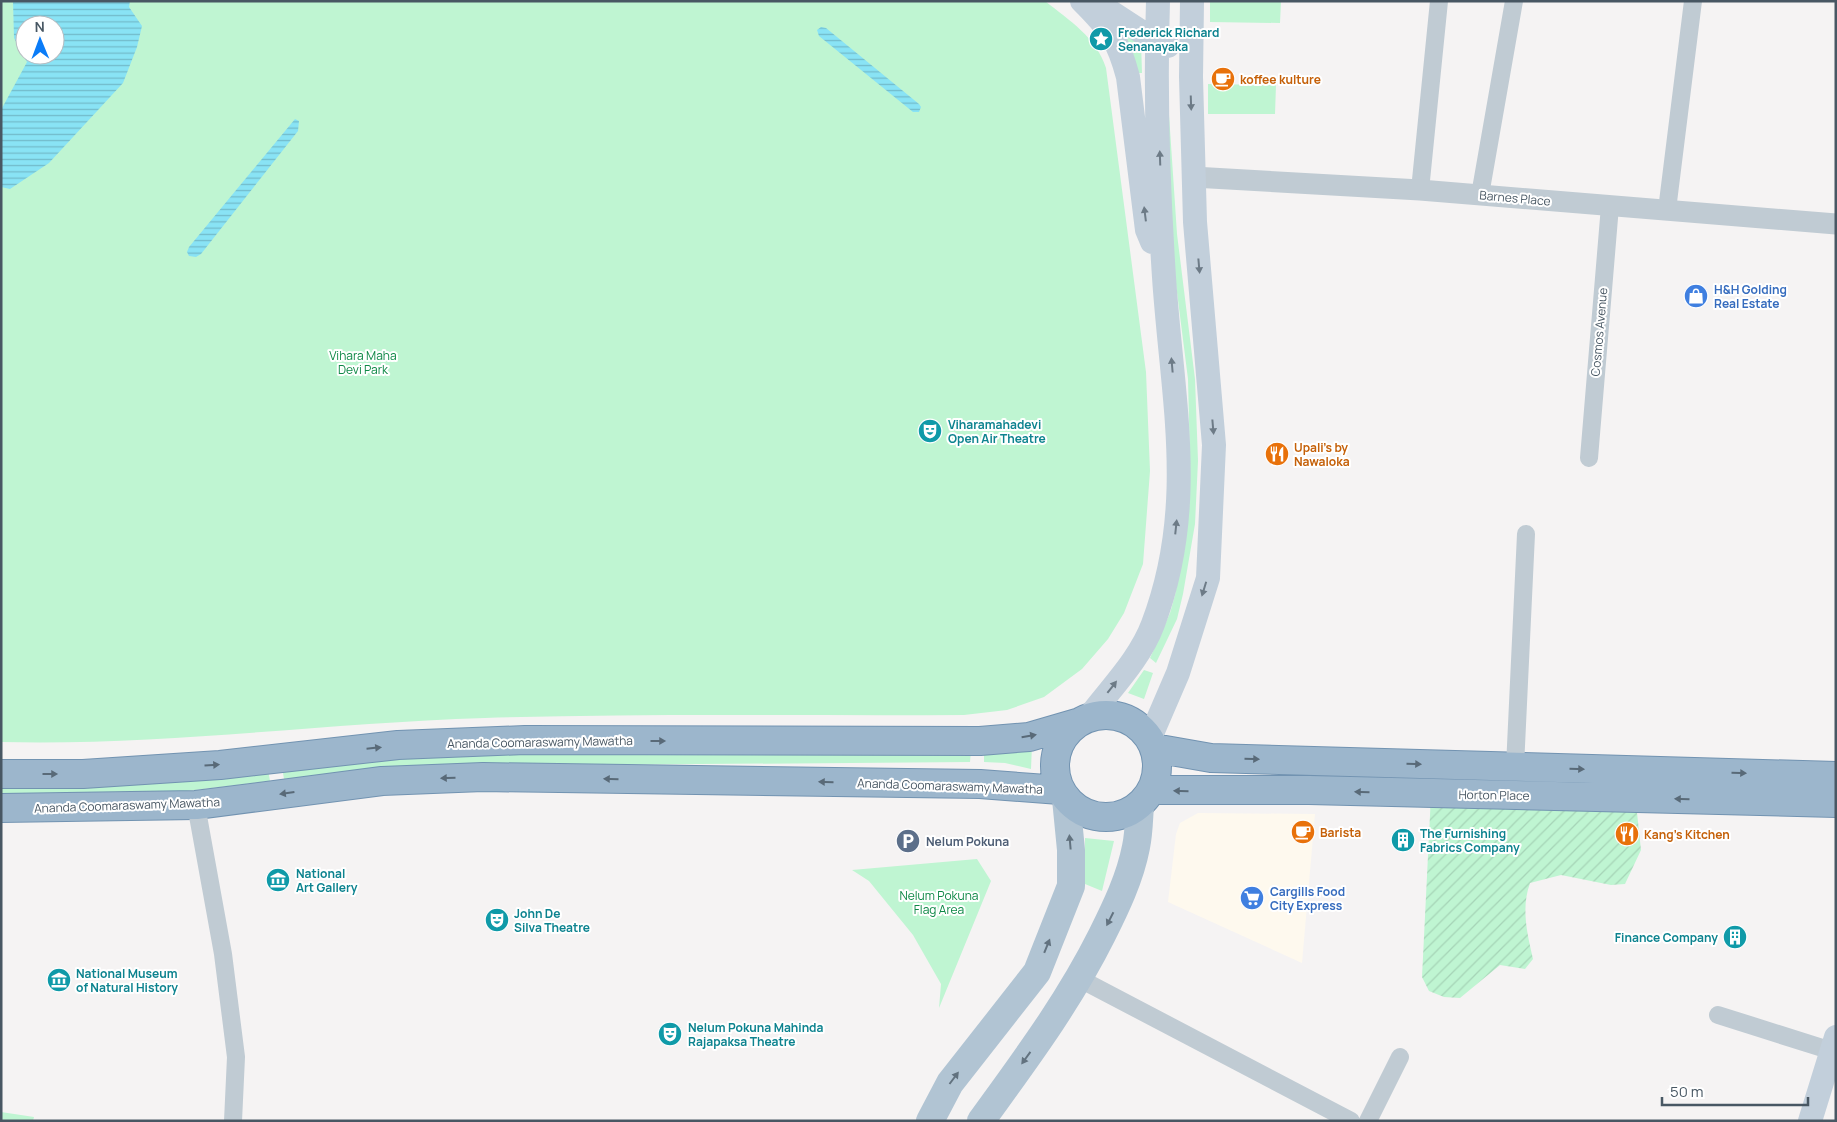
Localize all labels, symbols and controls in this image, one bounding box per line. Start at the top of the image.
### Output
north arrow [15,15,65,65]
text: N [35,17,45,36]
place label: Frederick Richard Senanayaka [1118,24,1219,55]
place icon: Frederick Richard Senanayaka [1088,26,1114,52]
cafe icon: koffee kulture [1210,66,1236,92]
place label: koffee kulture [1240,71,1321,88]
one-way arrow [1188,96,1196,112]
one-way arrow [1155,150,1163,166]
street label: Barnes Place [1479,186,1551,210]
one-way arrow [1141,205,1149,221]
one-way arrow [1195,258,1203,274]
place label: H&H Golding Real Estate [1714,281,1787,312]
shop icon: H&H Golding Real Estate [1683,283,1709,309]
street label: Cosmos Avenue [1587,287,1611,377]
park label: Vihara Maha Devi Park [329,347,397,378]
one-way arrow [1168,357,1176,373]
place label: Viharamahadevi Open Air Theatre [948,416,1046,447]
theatre icon: Viharamahadevi Open Air Theatre [917,418,943,444]
one-way arrow [1209,420,1217,436]
place label: Upali's by Nawaloka [1294,439,1350,470]
restaurant icon: Upali's by Nawaloka [1264,441,1290,467]
one-way arrow [1172,519,1180,535]
one-way arrow [1200,582,1208,597]
one-way arrow [1107,681,1118,694]
street label: Ananda Coomaraswamy Mawatha [447,732,633,752]
one-way arrow [1021,732,1036,740]
one-way arrow [651,737,667,745]
one-way arrow [366,743,382,751]
one-way arrow [1244,755,1260,763]
one-way arrow [1407,760,1423,768]
one-way arrow [204,761,220,769]
one-way arrow [1569,765,1585,773]
one-way arrow [42,770,58,778]
one-way arrow [1732,770,1748,778]
street label: Ananda Coomaraswamy Mawatha [857,774,1043,798]
one-way arrow [440,775,456,783]
one-way arrow [603,775,619,783]
one-way arrow [818,778,834,786]
street label: Horton Place [1458,786,1530,804]
one-way arrow [1173,787,1189,795]
one-way arrow [1354,787,1370,795]
one-way arrow [278,789,294,797]
street label: Ananda Coomaraswamy Mawatha [34,793,220,817]
one-way arrow [1674,795,1690,803]
cafe icon: Barista [1290,819,1316,845]
restaurant icon: Kang's Kitchen [1614,821,1640,847]
place label: Barista [1320,824,1361,841]
place label: The Furnishing Fabrics Company [1420,825,1520,856]
place label: Kang's Kitchen [1644,826,1730,843]
building icon: The Furnishing Fabrics Company [1390,827,1416,853]
parking icon: Nelum Pokuna [895,828,921,854]
place label: Nelum Pokuna [926,833,1009,850]
one-way arrow [1066,834,1074,850]
place label: National Art Gallery [296,865,358,896]
museum icon: National Art Gallery [265,867,291,893]
place label: Cargills Food City Express [1270,883,1345,914]
supermarket icon: Cargills Food City Express [1239,885,1265,911]
park label: Nelum Pokuna Flag Area [900,887,978,918]
place label: John De Silva Theatre [514,905,590,936]
theatre icon: John De Silva Theatre [484,907,510,933]
one-way arrow [1106,912,1114,927]
building icon: Finance Company [1722,924,1748,950]
place label: Finance Company [1615,929,1718,946]
one-way arrow [1043,938,1051,953]
place label: National Museum of Natural History [76,965,178,996]
museum icon: National Museum of Natural History [46,967,72,993]
place label: Nelum Pokuna Mahinda Rajapaksa Theatre [688,1019,824,1050]
theatre icon: Nelum Pokuna Mahinda Rajapaksa Theatre [657,1021,683,1047]
one-way arrow [1021,1051,1032,1064]
one-way arrow [949,1071,959,1085]
scale bar [1662,1074,1808,1106]
text: 50 m [1670,1081,1704,1102]

